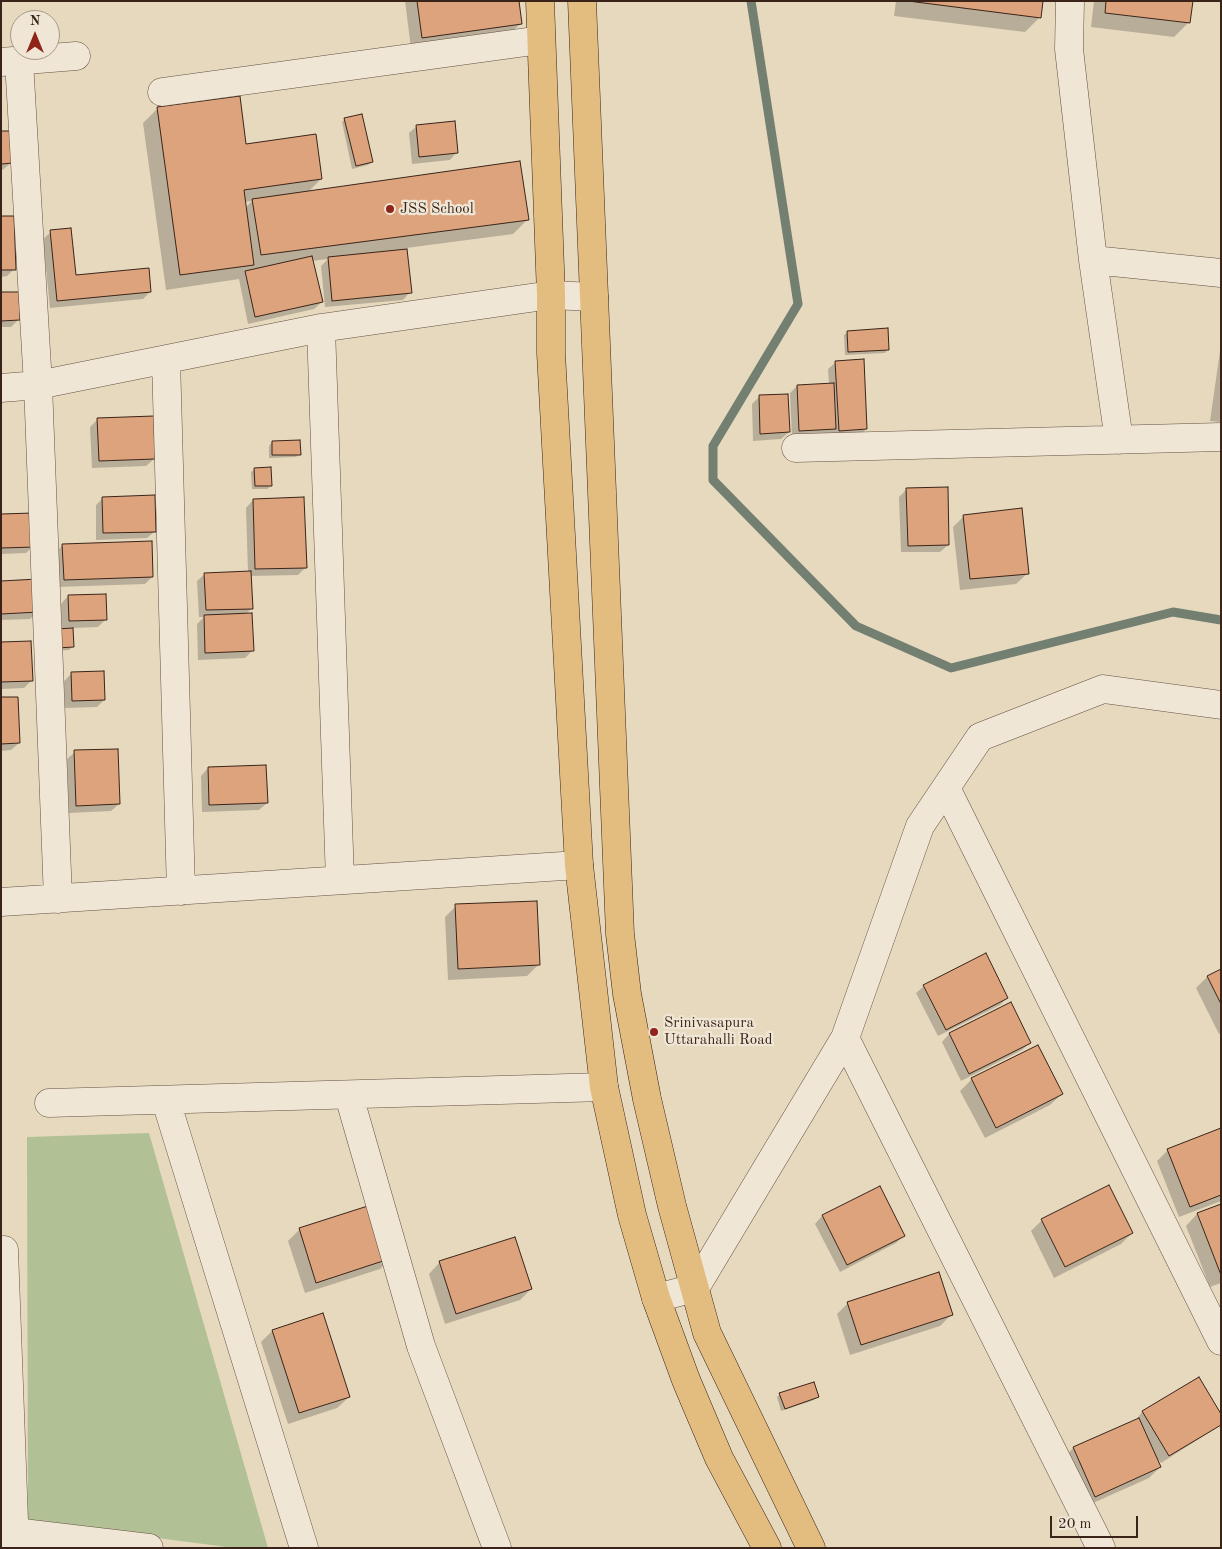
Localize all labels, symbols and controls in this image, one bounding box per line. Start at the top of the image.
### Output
north arrow [10,10,60,60]
text: N [30,14,40,28]
place label: JSS School [400,200,474,218]
marker: JSS School [384,203,396,215]
place label: Srinivasapura Uttarahalli Road [664,1014,773,1049]
marker: Srinivasapura Uttarahalli Road [648,1026,660,1038]
scale bar [1052,1506,1140,1538]
text: 20 m [1058,1517,1092,1532]

